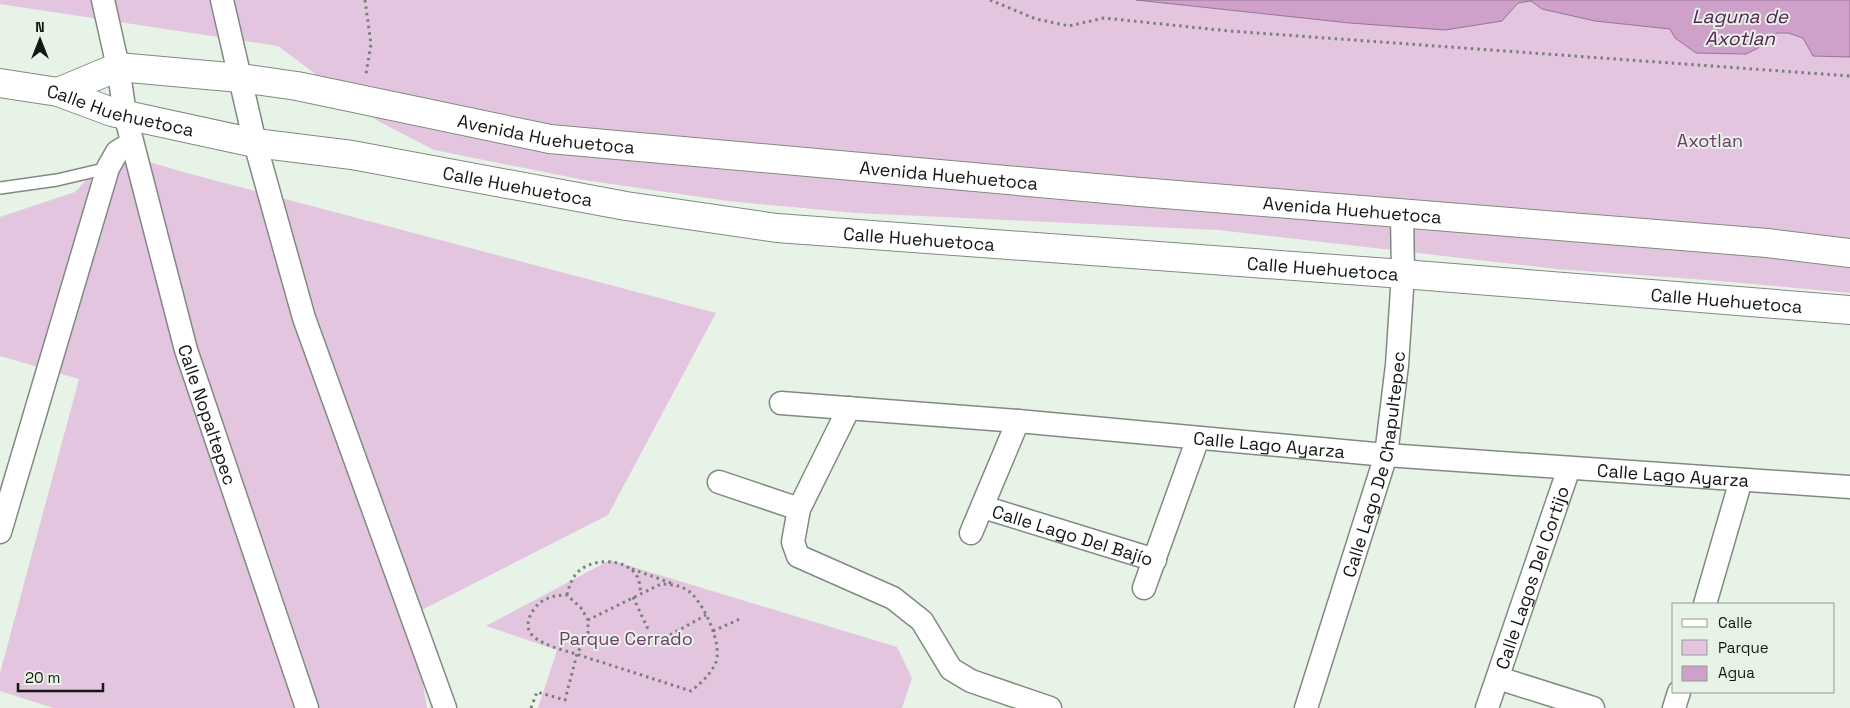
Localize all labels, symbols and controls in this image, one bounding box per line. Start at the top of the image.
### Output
water label: Laguna de Axotlan [1692,4,1789,51]
north arrow [15,15,65,65]
text: N [35,18,45,36]
street label: Calle Huehuetoca [46,79,196,141]
street label: Avenida Huehuetoca [456,108,636,158]
park label: Axotlan [1677,129,1743,152]
street label: Avenida Huehuetoca [859,155,1039,194]
street label: Calle Huehuetoca [441,161,595,211]
street label: Avenida Huehuetoca [1262,191,1443,228]
street label: Calle Huehuetoca [842,221,996,255]
street label: Calle Huehuetoca [1246,251,1400,285]
street label: Calle Huehuetoca [1650,282,1803,318]
street label: Calle Nopaltepec [173,341,242,488]
street label: Calle Lago De Chapultepec [1337,350,1409,580]
street label: Calle Lago Ayarza [1192,426,1346,463]
street label: Calle Lago Ayarza [1596,458,1750,492]
street label: Calle Lagos Del Cortijo [1490,483,1574,672]
street label: Calle Lago Del Bajío [990,499,1156,570]
legend [1672,603,1835,693]
text: Calle [1718,613,1753,632]
park label: Parque Cerrado [559,627,693,650]
text: Parque [1718,638,1769,657]
scale bar [18,660,102,692]
text: Agua [1718,663,1755,682]
text: 20 m [25,668,60,687]

